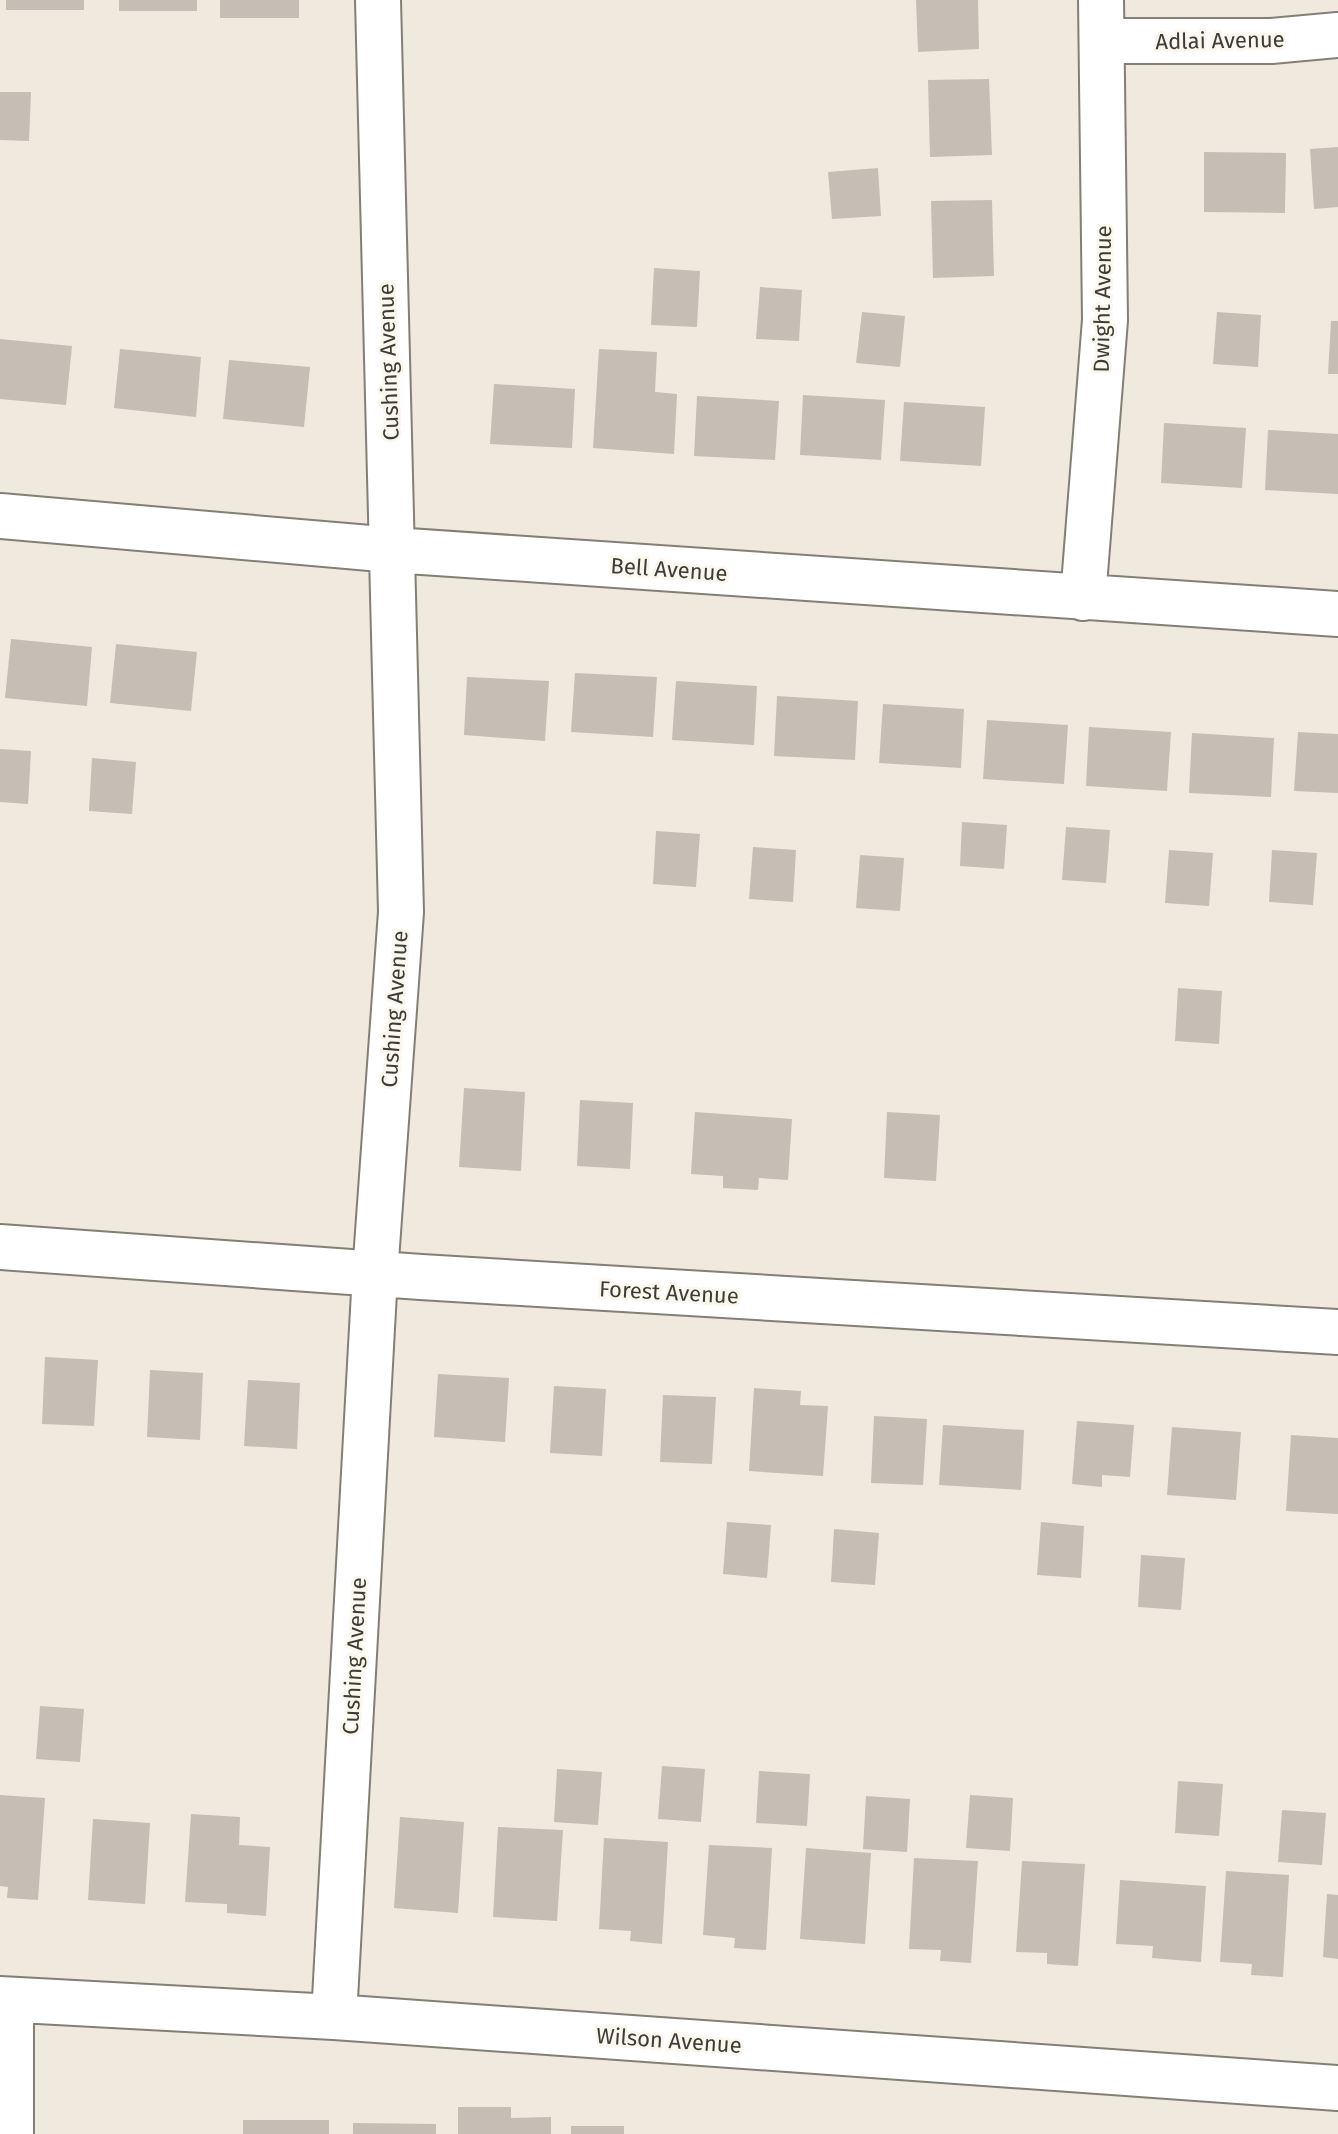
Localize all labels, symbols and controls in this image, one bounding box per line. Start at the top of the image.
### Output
street label: Adlai Avenue [1155,26,1285,55]
street label: Dwight Avenue [1088,225,1117,373]
street label: Cushing Avenue [372,283,405,441]
street label: Bell Avenue [610,552,728,587]
street label: Cushing Avenue [376,930,413,1088]
street label: Forest Avenue [598,1275,739,1310]
street label: Cushing Avenue [337,1577,372,1735]
street label: Wilson Avenue [595,2022,743,2059]

